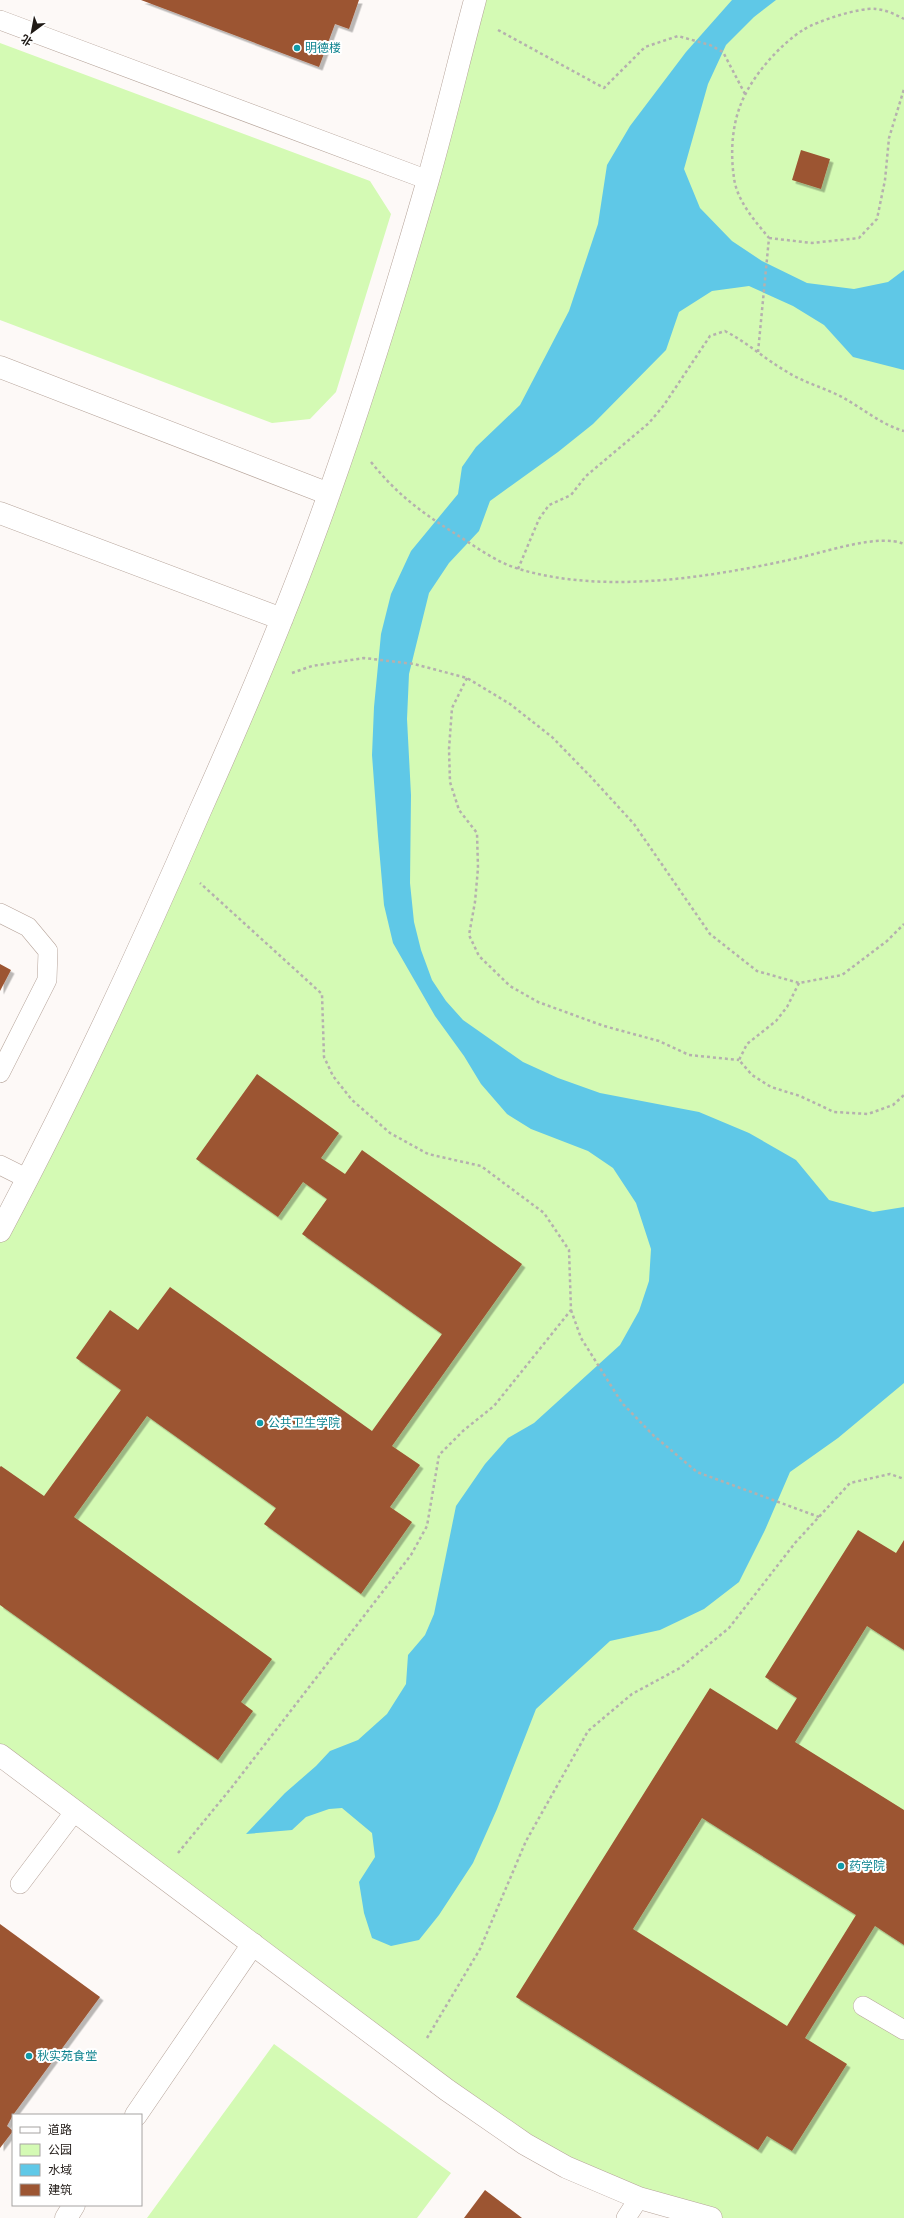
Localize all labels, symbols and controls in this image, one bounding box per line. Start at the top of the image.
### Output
north arrow [12,12,52,52]
text: 北 [18,31,36,50]
place label: 明德楼 [305,39,341,56]
marker: 明德楼 [292,43,302,53]
place label: 公共卫生学院 [268,1414,340,1431]
marker: 公共卫生学院 [255,1418,265,1428]
place label: 药学院 [849,1857,885,1874]
marker: 药学院 [836,1861,846,1871]
place label: 秋实苑食堂 [37,2047,97,2064]
marker: 秋实苑食堂 [24,2051,34,2061]
legend [12,2114,142,2206]
text: 道路 [48,2121,72,2138]
text: 公园 [48,2141,72,2158]
text: 水域 [48,2161,72,2178]
text: 建筑 [48,2181,72,2198]

